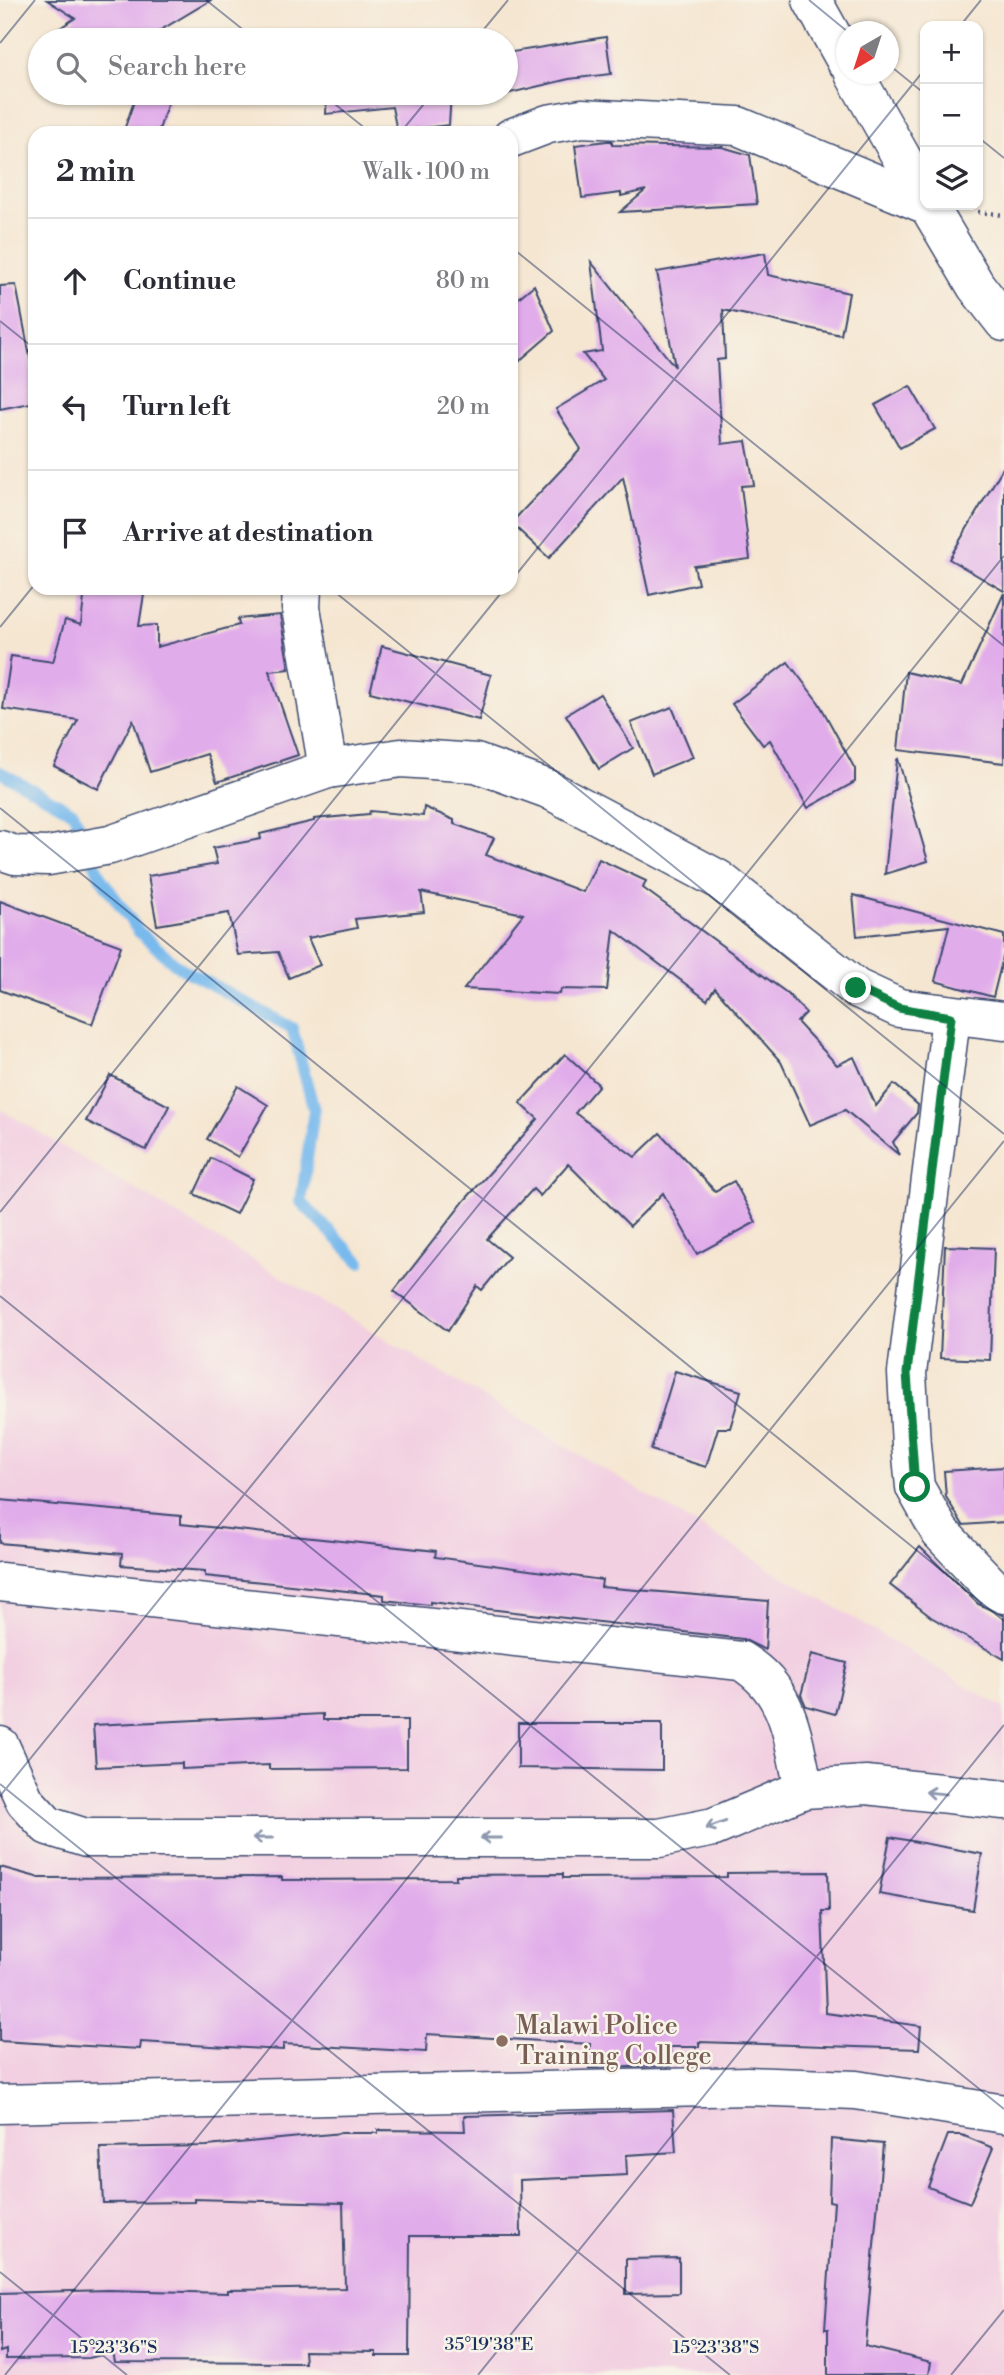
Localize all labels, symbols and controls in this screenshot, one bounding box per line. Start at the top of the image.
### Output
north arrow [836,21,899,84]
map controls [920,21,983,210]
button: + [920,21,983,84]
search box [28,28,518,105]
icon: search [52,48,90,86]
text: Search here [108,51,247,83]
button: − [920,84,983,147]
button: layers [920,147,983,210]
text: 2 min [56,153,135,191]
text: Walk · 100 m [362,158,490,186]
icon: ahead [56,262,94,300]
text: Continue [123,265,236,297]
text: 80 m [436,267,490,295]
icon: left [56,388,94,426]
text: Turn left [123,391,231,423]
text: 20 m [437,393,490,421]
icon: arrive [56,514,94,552]
text: Arrive at destination [123,517,373,549]
route end [840,972,871,1003]
route start [899,1471,930,1502]
one-way arrow [925,1786,948,1799]
one-way arrow [706,1819,728,1832]
one-way arrow [252,1831,275,1845]
one-way arrow [479,1831,502,1845]
place label: Malawi Police Training College [516,2010,712,2072]
marker: Malawi Police Training College [494,2033,510,2049]
text: 35°19'38"E [445,2333,533,2356]
text: 15°23'36"S [71,2336,157,2359]
text: 15°23'38"S [673,2336,759,2359]

